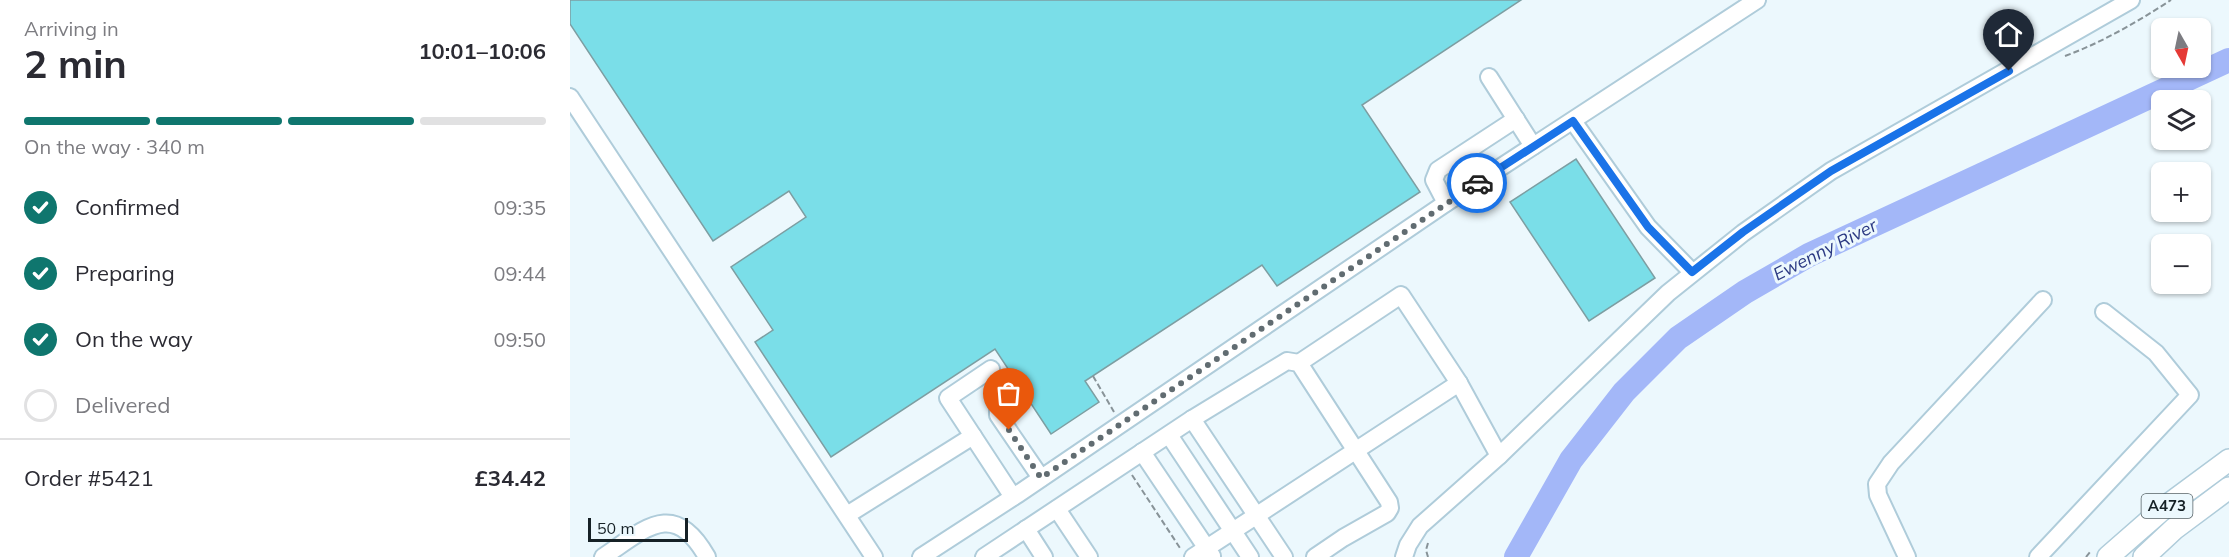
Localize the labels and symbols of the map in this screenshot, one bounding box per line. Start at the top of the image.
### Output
pin [1983,9,2034,71]
north arrow [2151,18,2211,78]
courier [1447,153,1507,213]
water label: Ewenny River [1769,213,1882,286]
pin [983,368,1034,430]
road number: A473 [2142,494,2192,518]
scale bar [588,515,688,542]

